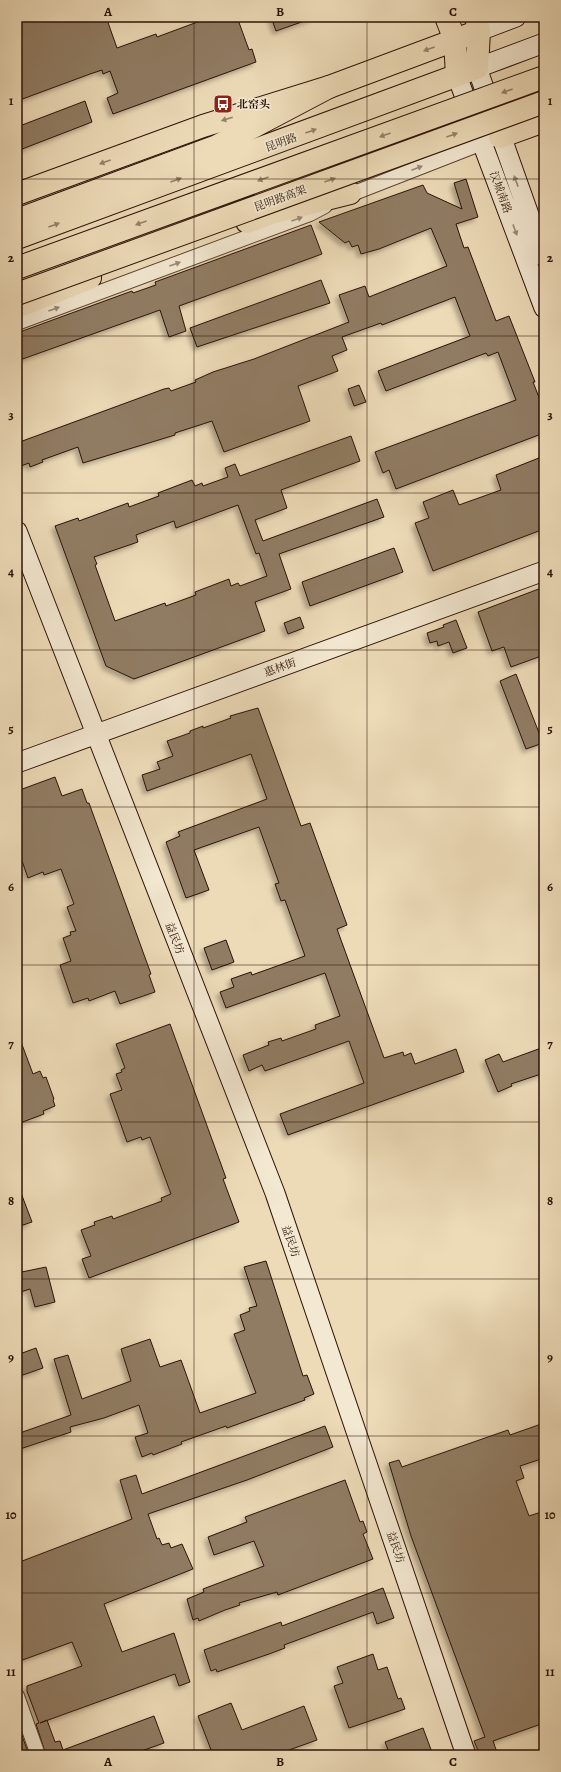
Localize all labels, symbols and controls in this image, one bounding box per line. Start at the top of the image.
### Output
text: A [103,3,113,20]
text: B [276,3,284,20]
text: C [449,3,457,20]
one-way arrow [423,46,435,52]
one-way arrow [501,88,513,94]
text: 1 [9,92,14,109]
text: 1 [548,92,553,109]
bus stop icon: 北窑头 [212,93,234,115]
place label: 北窑头 [237,97,270,112]
one-way arrow [221,116,233,122]
one-way arrow [305,127,317,133]
street label: 昆明路 [263,130,299,155]
one-way arrow [379,132,391,138]
one-way arrow [446,132,458,138]
one-way arrow [98,160,110,166]
one-way arrow [411,165,423,171]
street label: 汉城南路 [486,169,515,215]
one-way arrow [513,174,519,186]
one-way arrow [324,176,336,182]
one-way arrow [170,177,182,183]
one-way arrow [256,177,268,183]
street label: 昆明路高架 [252,182,309,215]
one-way arrow [292,215,304,221]
one-way arrow [48,221,60,227]
one-way arrow [134,221,146,227]
one-way arrow [512,225,518,237]
text: 2 [8,249,15,266]
text: 2 [547,249,554,266]
one-way arrow [170,261,182,267]
one-way arrow [48,306,60,312]
text: 3 [8,406,14,423]
text: 3 [547,406,553,423]
text: 4 [8,563,14,580]
text: 4 [547,563,553,580]
street label: 惠林街 [262,655,298,680]
text: 5 [8,720,14,737]
text: 5 [547,720,553,737]
text: 6 [8,878,14,895]
text: 6 [547,878,553,895]
street label: 益民坊 [162,920,187,956]
text: 7 [8,1035,14,1052]
text: 7 [547,1035,553,1052]
text: 8 [8,1192,14,1209]
text: 8 [547,1192,553,1209]
street label: 益民坊 [278,1223,303,1259]
text: 9 [8,1349,14,1366]
text: 9 [547,1349,553,1366]
text: 10 [5,1506,17,1523]
text: 10 [544,1506,556,1523]
street label: 益民坊 [383,1529,408,1565]
text: 11 [6,1663,16,1680]
text: 11 [545,1663,555,1680]
text: A [103,1753,113,1770]
text: B [276,1753,284,1770]
text: C [449,1753,457,1770]

